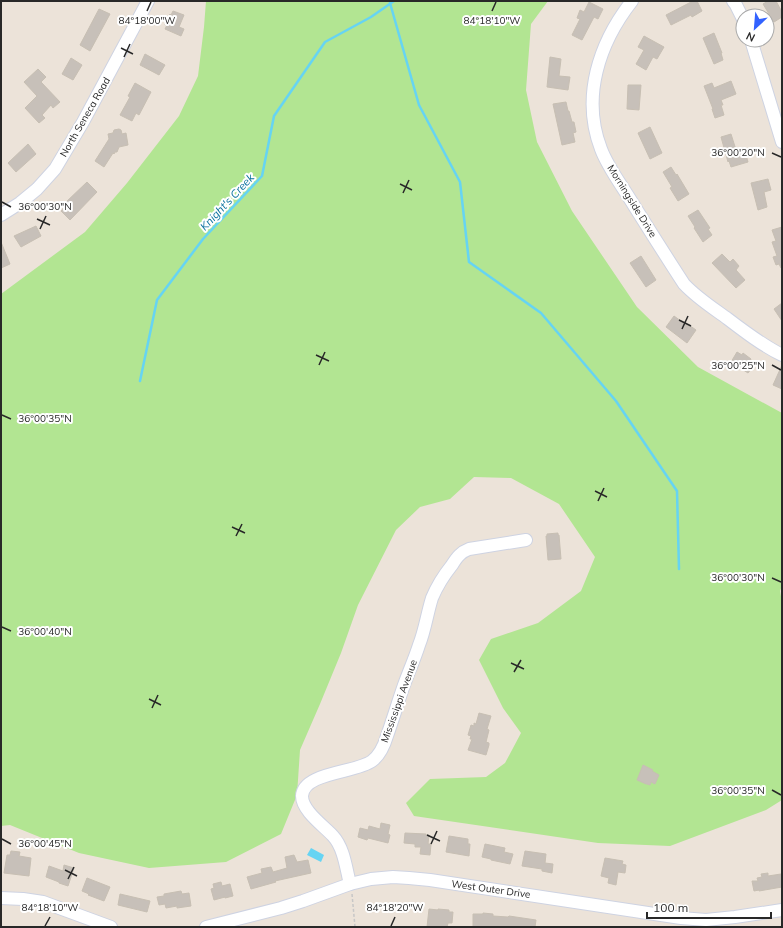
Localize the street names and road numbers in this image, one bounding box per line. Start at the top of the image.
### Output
street label: North Seneca Road [57,75,113,159]
street label: Morningside Drive [604,162,660,240]
street label: Mississippi Avenue [378,658,420,744]
street label: West Outer Drive [451,877,531,901]

